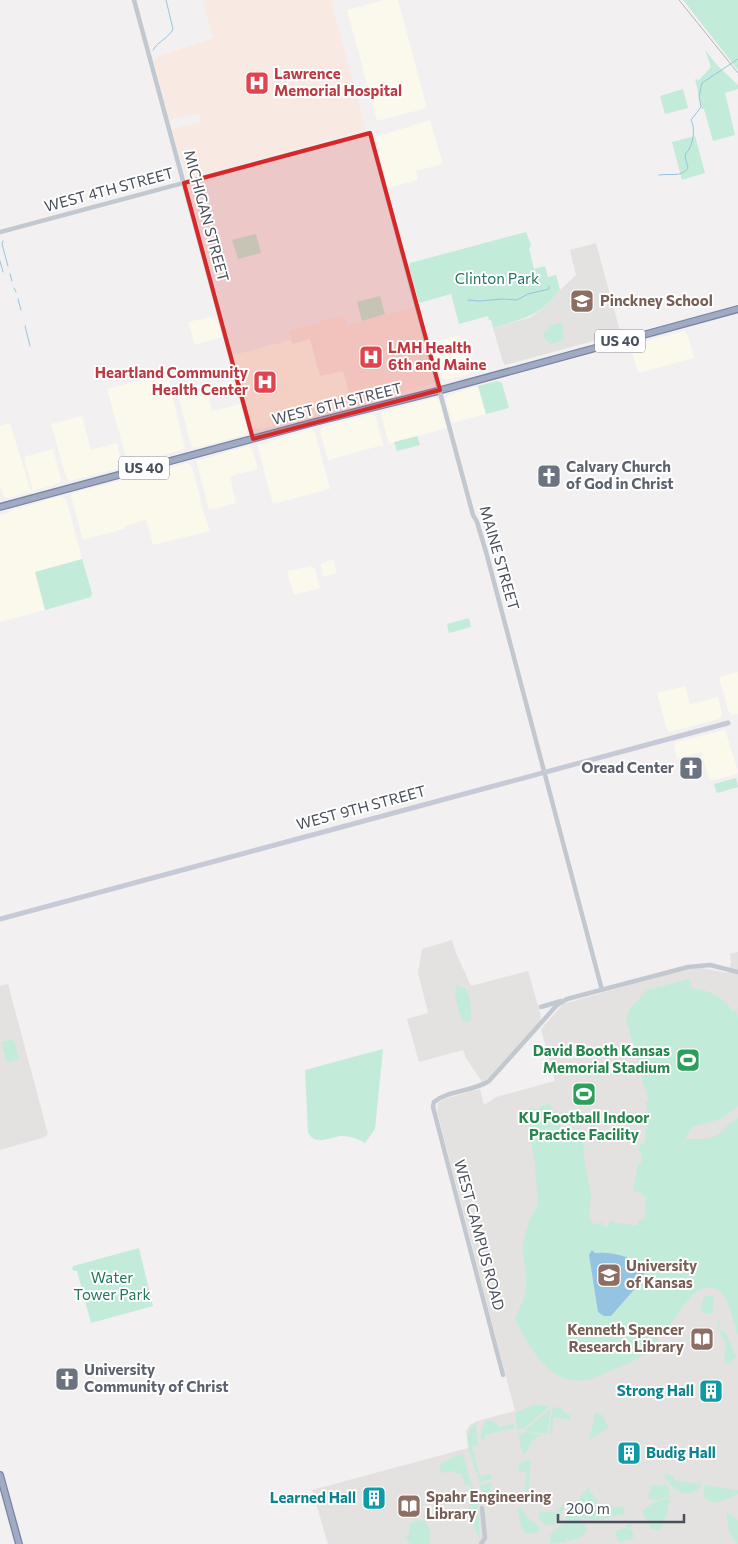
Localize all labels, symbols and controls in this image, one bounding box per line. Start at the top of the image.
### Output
place label: Lawrence Memorial Hospital [274,64,402,99]
hospital icon: Lawrence Memorial Hospital [244,70,270,96]
street label: MICHIGAN STREET [181,148,233,284]
street label: WEST 4TH STREET [42,163,176,215]
park label: Clinton Park [455,269,539,287]
school or university icon: Pinckney School [569,288,595,314]
place label: Pinckney School [600,291,713,309]
road number: US 40 [595,330,645,352]
place label: LMH Health 6th and Maine [388,338,486,373]
hospital icon: LMH Health 6th and Maine [358,344,384,370]
place label: Heartland Community Health Center [95,363,249,398]
hospital icon: Heartland Community Health Center [252,369,278,395]
street label: WEST 6TH STREET [270,378,404,428]
road number: US 40 [119,456,169,479]
place label: Calvary Church of God in Christ [566,457,674,492]
church icon: Calvary Church of God in Christ [536,463,562,489]
street label: MAINE STREET [476,503,524,612]
church icon: Oread Center [678,755,704,781]
place label: Oread Center [581,758,674,776]
street label: WEST 9TH STREET [294,781,428,833]
place label: David Booth Kansas Memorial Stadium [533,1041,670,1076]
sports icon: David Booth Kansas Memorial Stadium [675,1047,701,1073]
sports icon: KU Football Indoor Practice Facility [571,1081,597,1107]
place label: KU Football Indoor Practice Facility [518,1108,650,1143]
street label: WEST CAMPUS ROAD [451,1157,509,1312]
place label: University of Kansas [626,1256,698,1291]
school or university icon: University of Kansas [596,1262,622,1288]
park label: Water Tower Park [73,1268,151,1303]
place label: Kenneth Spencer Research Library [567,1320,685,1355]
library icon: Kenneth Spencer Research Library [689,1326,715,1352]
place label: University Community of Christ [84,1360,229,1395]
church icon: University Community of Christ [54,1366,80,1392]
building icon: Strong Hall [698,1378,724,1404]
place label: Strong Hall [617,1381,694,1399]
building icon: Budig Hall [616,1440,642,1466]
place label: Budig Hall [646,1443,716,1461]
building icon: Learned Hall [361,1485,387,1511]
place label: Spahr Engineering Library [426,1487,551,1522]
place label: Learned Hall [270,1488,356,1506]
scale bar [558,1492,684,1524]
library icon: Spahr Engineering Library [396,1493,422,1519]
text: 200 m [566,1499,610,1517]

